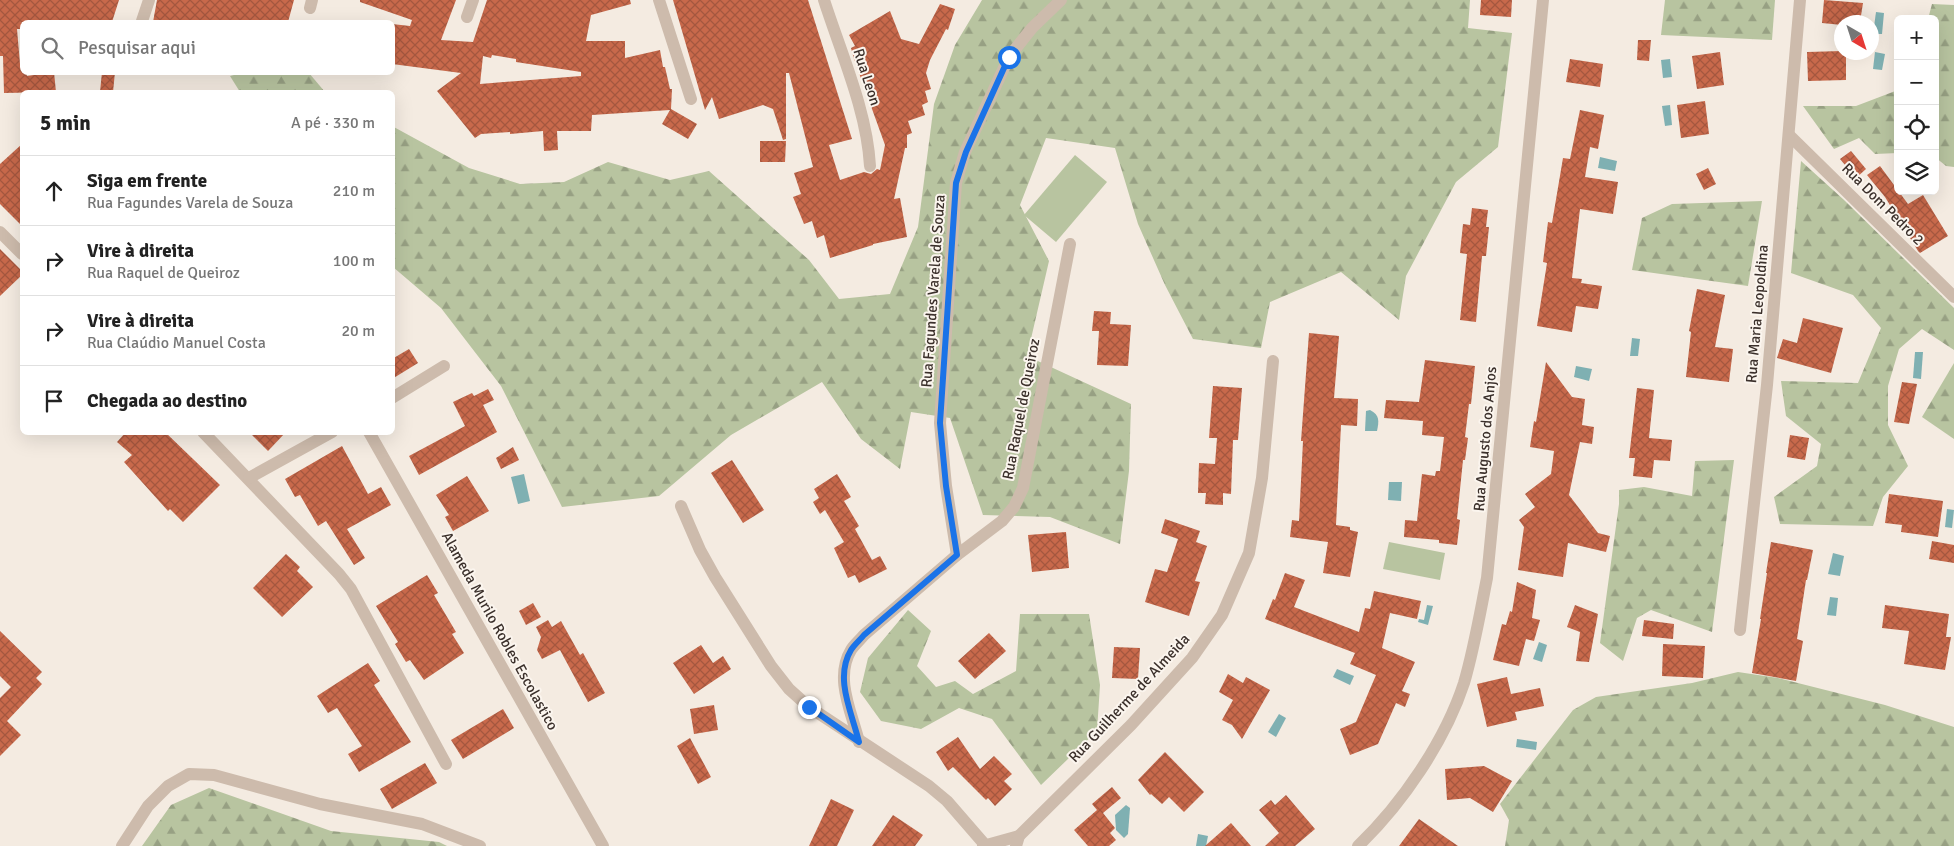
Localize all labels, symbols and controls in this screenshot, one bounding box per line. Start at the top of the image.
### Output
north arrow [1834,15,1879,60]
map controls [1894,15,1939,195]
button: + [1894,15,1939,60]
search box [20,20,395,75]
icon: search [38,34,66,62]
text: Pesquisar aqui [78,36,196,60]
street label: Rua Leon [849,46,885,108]
route start [998,46,1021,69]
button: − [1894,60,1939,105]
button: locate [1894,105,1939,150]
text: 5 min [40,110,91,136]
text: A pé · 330 m [291,113,375,133]
button: layers [1894,150,1939,195]
street label: Rua Dom Pedro 2 [1838,159,1928,249]
text: Siga em frente [87,169,207,193]
icon: ahead [40,177,68,205]
text: 210 m [333,181,375,201]
text: Rua Fagundes Varela de Souza [87,193,293,213]
street label: Rua Fagundes Varela de Souza [917,194,949,388]
text: Vire à direita [87,239,194,263]
street label: Rua Maria Leopoldina [1742,244,1772,384]
icon: right [40,247,68,275]
text: 100 m [333,251,375,271]
text: Rua Raquel de Queiroz [87,263,240,283]
text: Vire à direita [87,309,194,333]
icon: right [40,317,68,345]
text: 20 m [341,321,375,341]
text: Rua Claúdio Manuel Costa [87,333,266,353]
street label: Rua Raquel de Queiroz [998,337,1044,481]
street label: Rua Augusto dos Anjos [1470,365,1500,512]
icon: arrive [40,387,68,415]
text: Chegada ao destino [87,389,247,413]
street label: Alameda Murilo Robles Escolastico [438,529,562,733]
street label: Rua Guilherme de Almeida [1065,630,1193,766]
route end [798,696,821,719]

